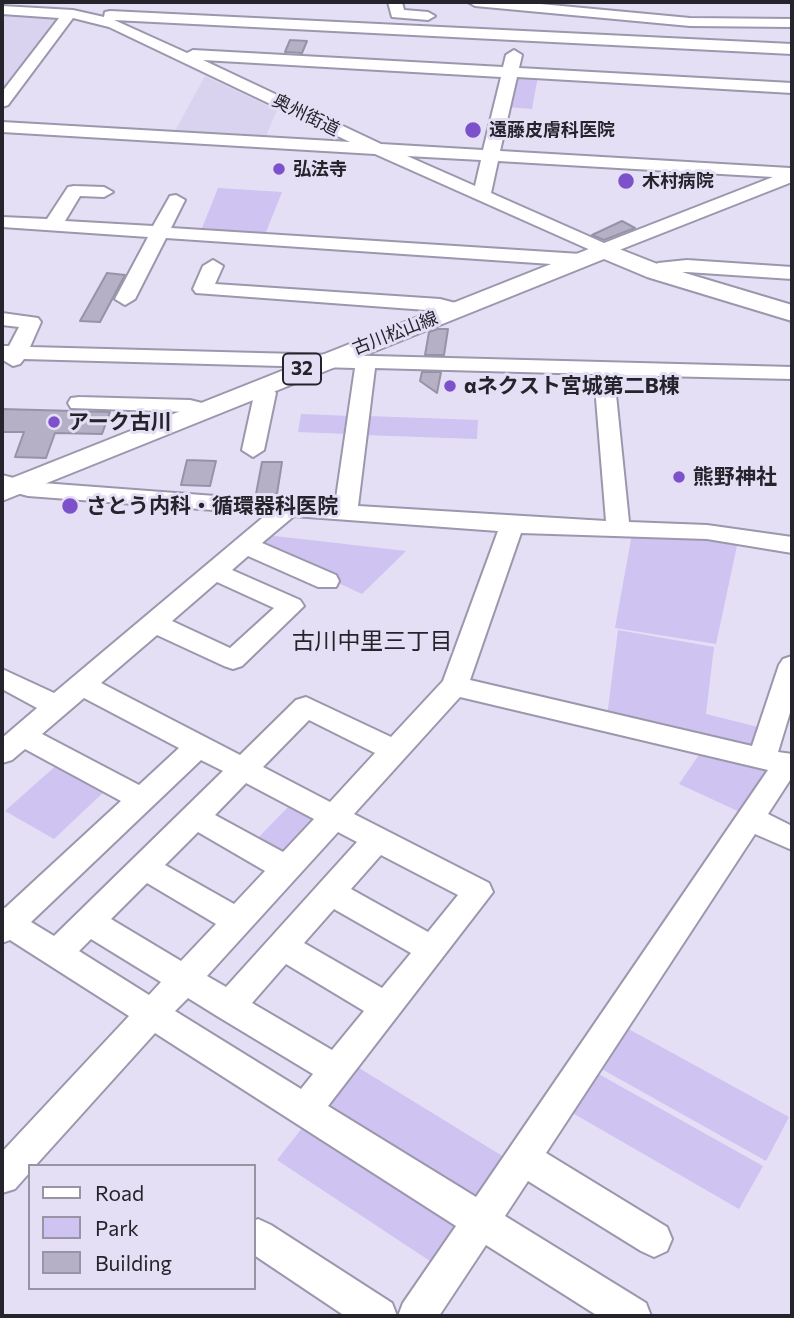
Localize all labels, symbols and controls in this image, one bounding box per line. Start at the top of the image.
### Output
street label: 奥州街道 [269,90,343,140]
place label: 遠藤皮膚科医院 [489,119,615,141]
marker: 遠藤皮膚科医院 [463,120,483,140]
place label: 弘法寺 [293,158,347,180]
marker: 弘法寺 [271,161,287,177]
place label: 木村病院 [642,170,714,192]
marker: 木村病院 [616,171,636,191]
street label: 古川松山線 [349,307,441,359]
road number: 32 [283,354,321,384]
place label: αネクスト宮城第二B棟 [464,373,680,399]
marker: αネクスト宮城第二B棟 [442,378,458,394]
place label: アーク古川 [68,409,172,435]
marker: アーク古川 [46,414,62,430]
place label: 熊野神社 [693,464,777,490]
marker: 熊野神社 [671,469,687,485]
place label: さとう内科・循環器科医院 [86,493,338,519]
marker: さとう内科・循環器科医院 [60,496,80,516]
district label: 古川中里三丁目 [292,627,452,655]
legend [28,1164,256,1290]
text: Road [95,1180,144,1205]
text: Park [95,1215,139,1240]
text: Building [95,1250,172,1275]

